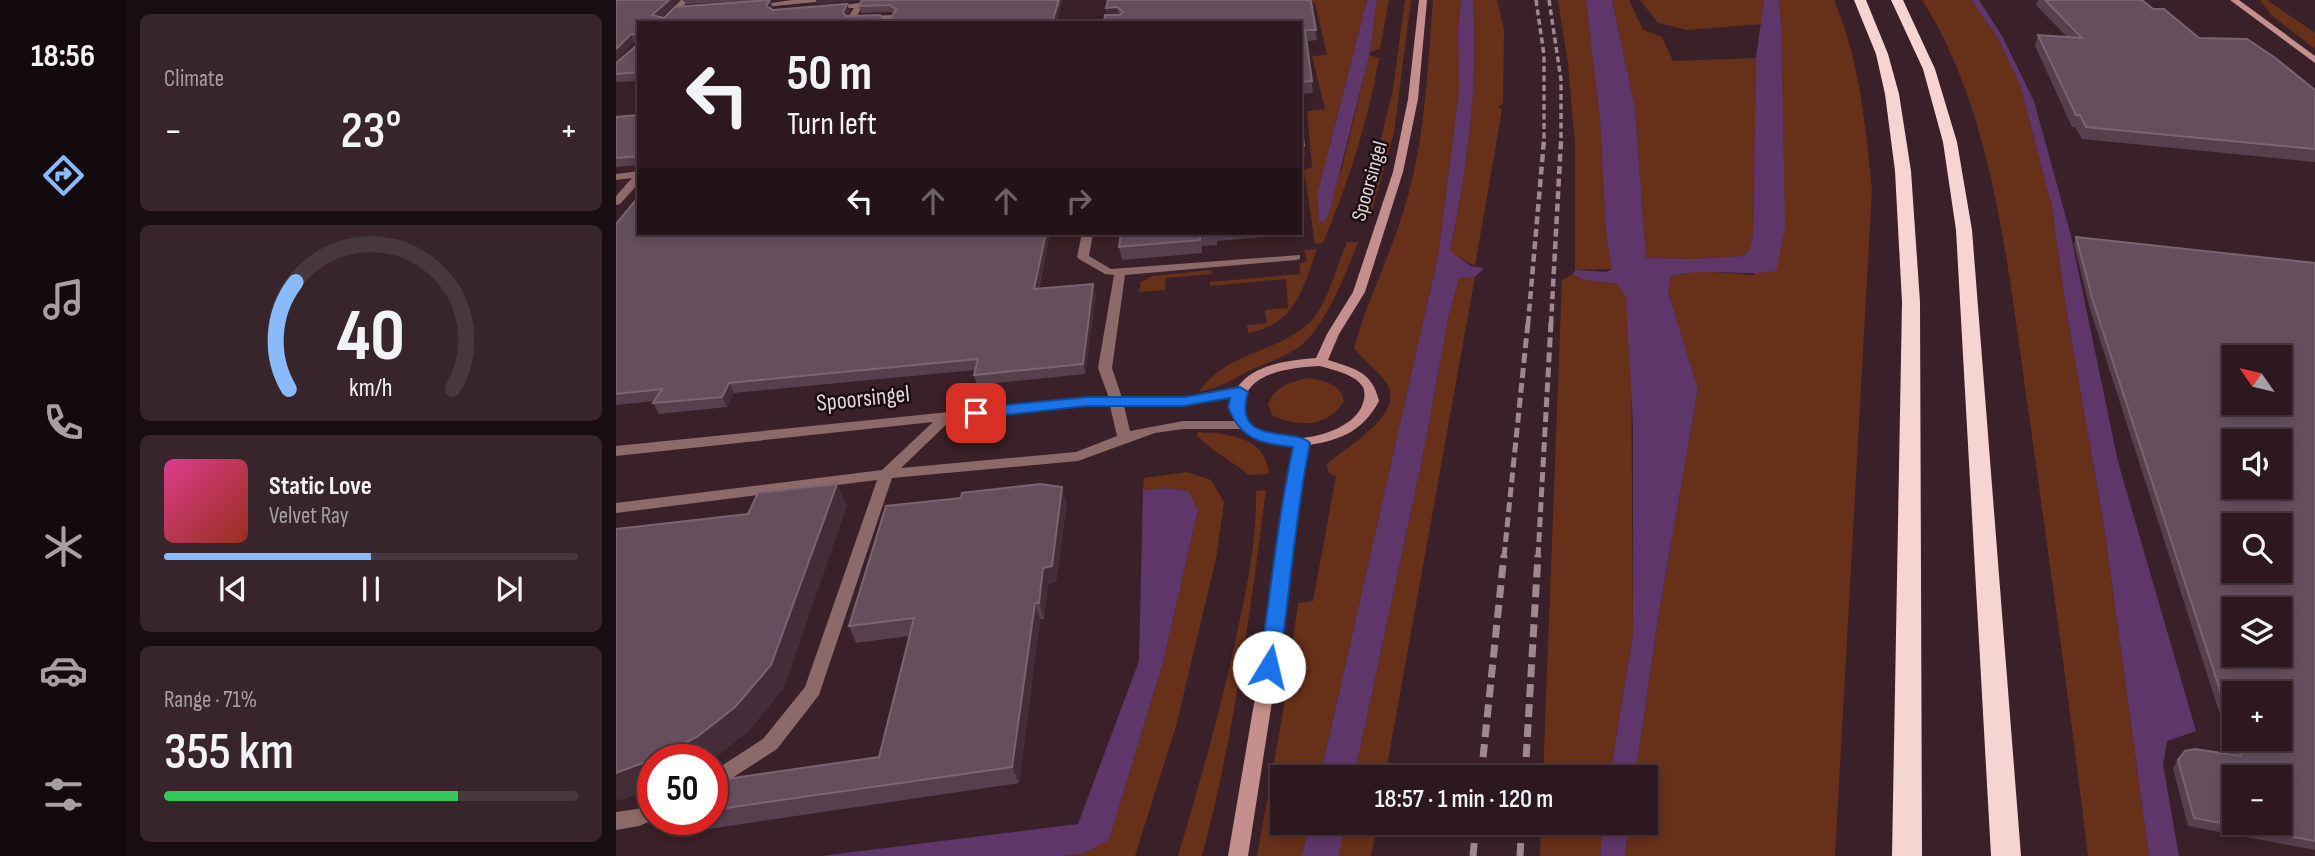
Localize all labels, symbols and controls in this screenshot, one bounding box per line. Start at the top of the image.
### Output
text: 18:56 [31,37,95,76]
text: 50 m [787,45,872,104]
icon: left [672,49,763,140]
text: Climate [164,65,224,93]
text: 23° [341,100,401,163]
text: Turn left [787,105,877,144]
text: − [164,109,183,154]
text: + [559,109,578,154]
street label: Spoorsingel [1346,138,1393,224]
icon: directions [39,151,88,200]
icon: left [841,182,879,220]
icon: ahead [914,182,952,220]
icon: ahead [987,182,1025,220]
icon: right [1060,182,1098,220]
icon: music [39,275,88,324]
text: 40 [337,293,405,381]
north arrow [2222,345,2292,415]
map controls [2222,345,2292,835]
text: km/h [349,373,393,404]
street label: Spoorsingel [815,379,911,418]
pin [946,383,1006,443]
icon: arrive [957,394,995,432]
icon: phone [39,398,88,447]
button: sound [2222,429,2292,499]
text: Static Love [269,471,372,502]
text: Velvet Ray [269,502,349,530]
button: search [2222,513,2292,583]
icon: climate [39,522,88,571]
icon: previous [214,570,252,608]
icon: pause [352,570,390,608]
icon: next [490,570,528,608]
button: layers [2222,597,2292,667]
position arrow [1232,630,1306,704]
icon: car [39,646,88,695]
button: + [2222,681,2292,751]
text: Range · 71% [164,686,257,714]
text: 355 km [164,721,294,784]
speed limit sign: 50 [637,744,728,835]
button: − [2222,765,2292,835]
icon: filters [39,770,88,819]
text: 18:57 · 1 min · 120 m [1375,784,1553,815]

